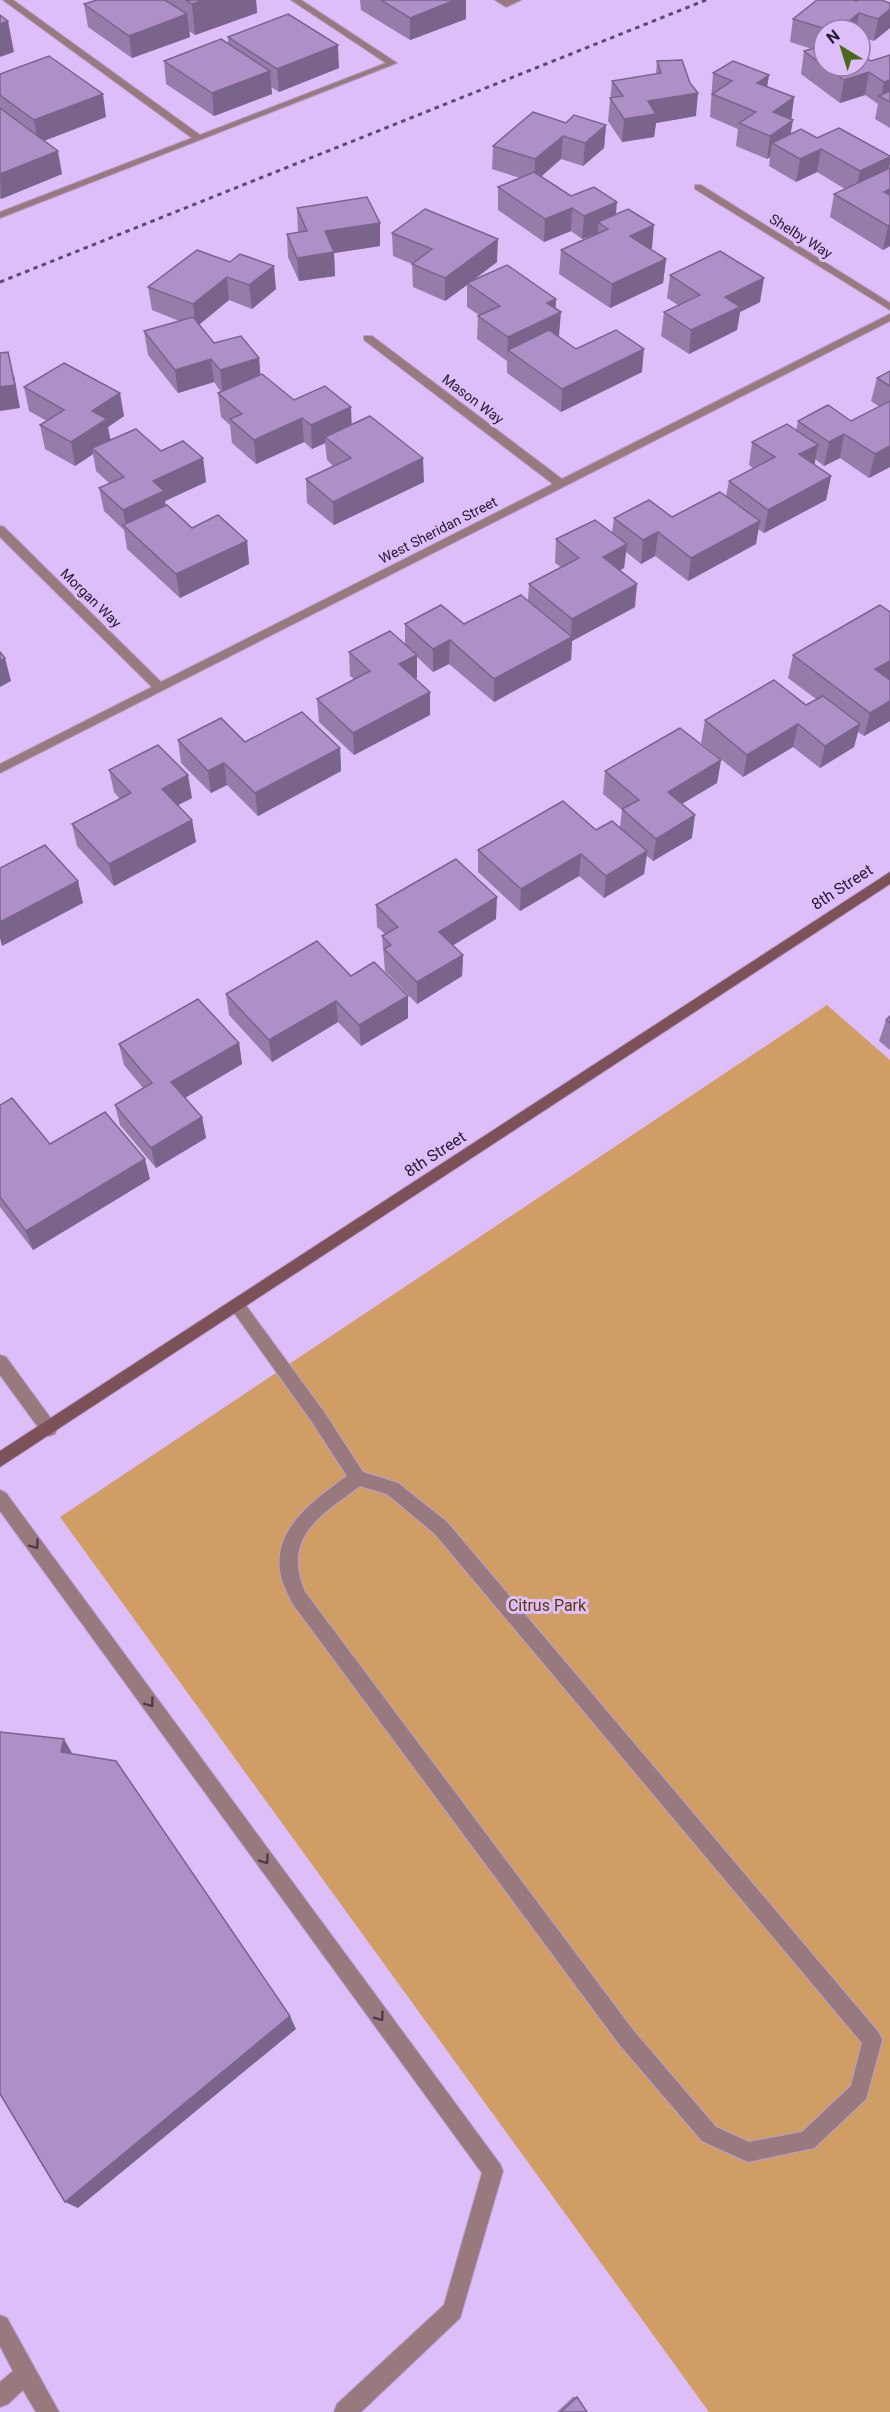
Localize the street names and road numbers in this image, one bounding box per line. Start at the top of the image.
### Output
street label: Shelby Way [767,210,836,262]
street label: Mason Way [439,371,507,427]
street label: West Sheridan Street [376,493,500,567]
street label: Morgan Way [57,565,125,631]
street label: 8th Street [808,860,876,914]
street label: 8th Street [401,1127,469,1181]

